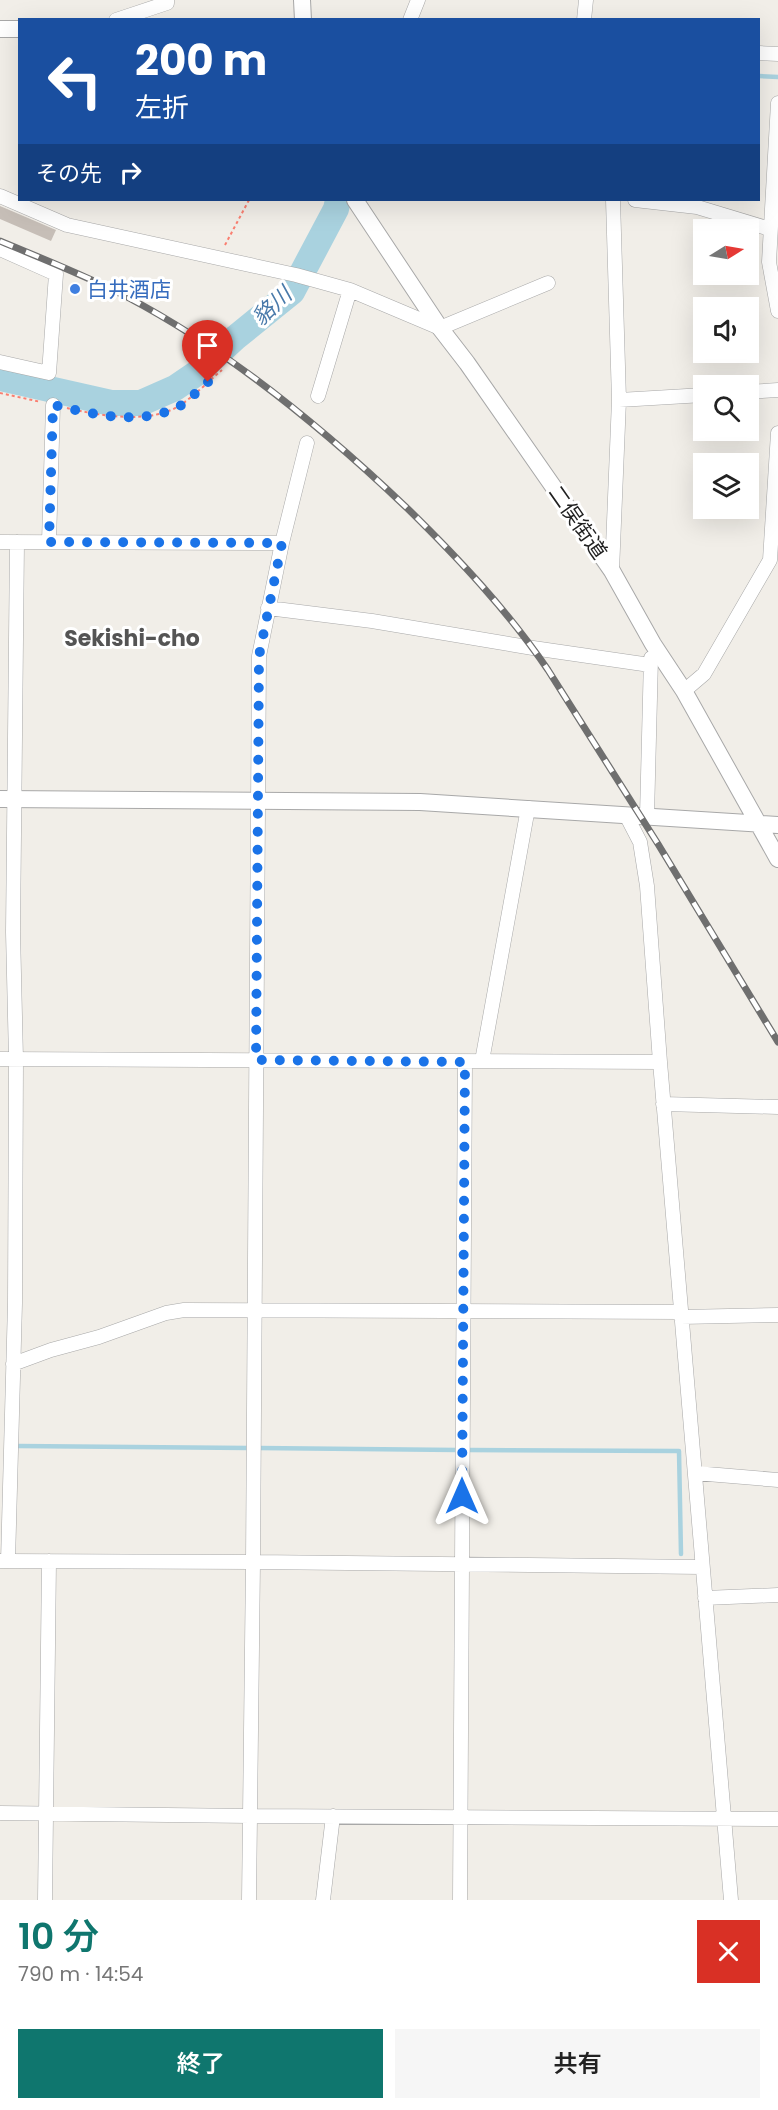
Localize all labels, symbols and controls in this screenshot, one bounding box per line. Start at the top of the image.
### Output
text: 200 m [135,31,267,90]
icon: left [36,42,114,120]
text: 左折 [135,89,189,126]
icon: right [114,156,147,189]
text: その先 [36,158,102,189]
north arrow [693,219,759,285]
map controls [693,219,759,519]
place label: 白井酒店 [87,275,171,304]
water label: 貉川 [245,278,300,332]
marker: 白井酒店 [68,282,82,296]
button: sound [693,297,759,363]
pin [182,320,233,382]
icon: arrive [191,329,224,362]
button: search [693,375,759,441]
button: layers [693,453,759,519]
street label: 二俣街道 [542,479,614,565]
district label: Sekishi-cho [64,623,200,654]
position arrow [430,1464,494,1528]
text: 10 分 [18,1911,99,1962]
button: close [697,1920,760,1983]
text: 790 m · 14:54 [18,1960,143,1988]
button: 終了 [18,2029,383,2098]
button: 共有 [395,2029,760,2098]

